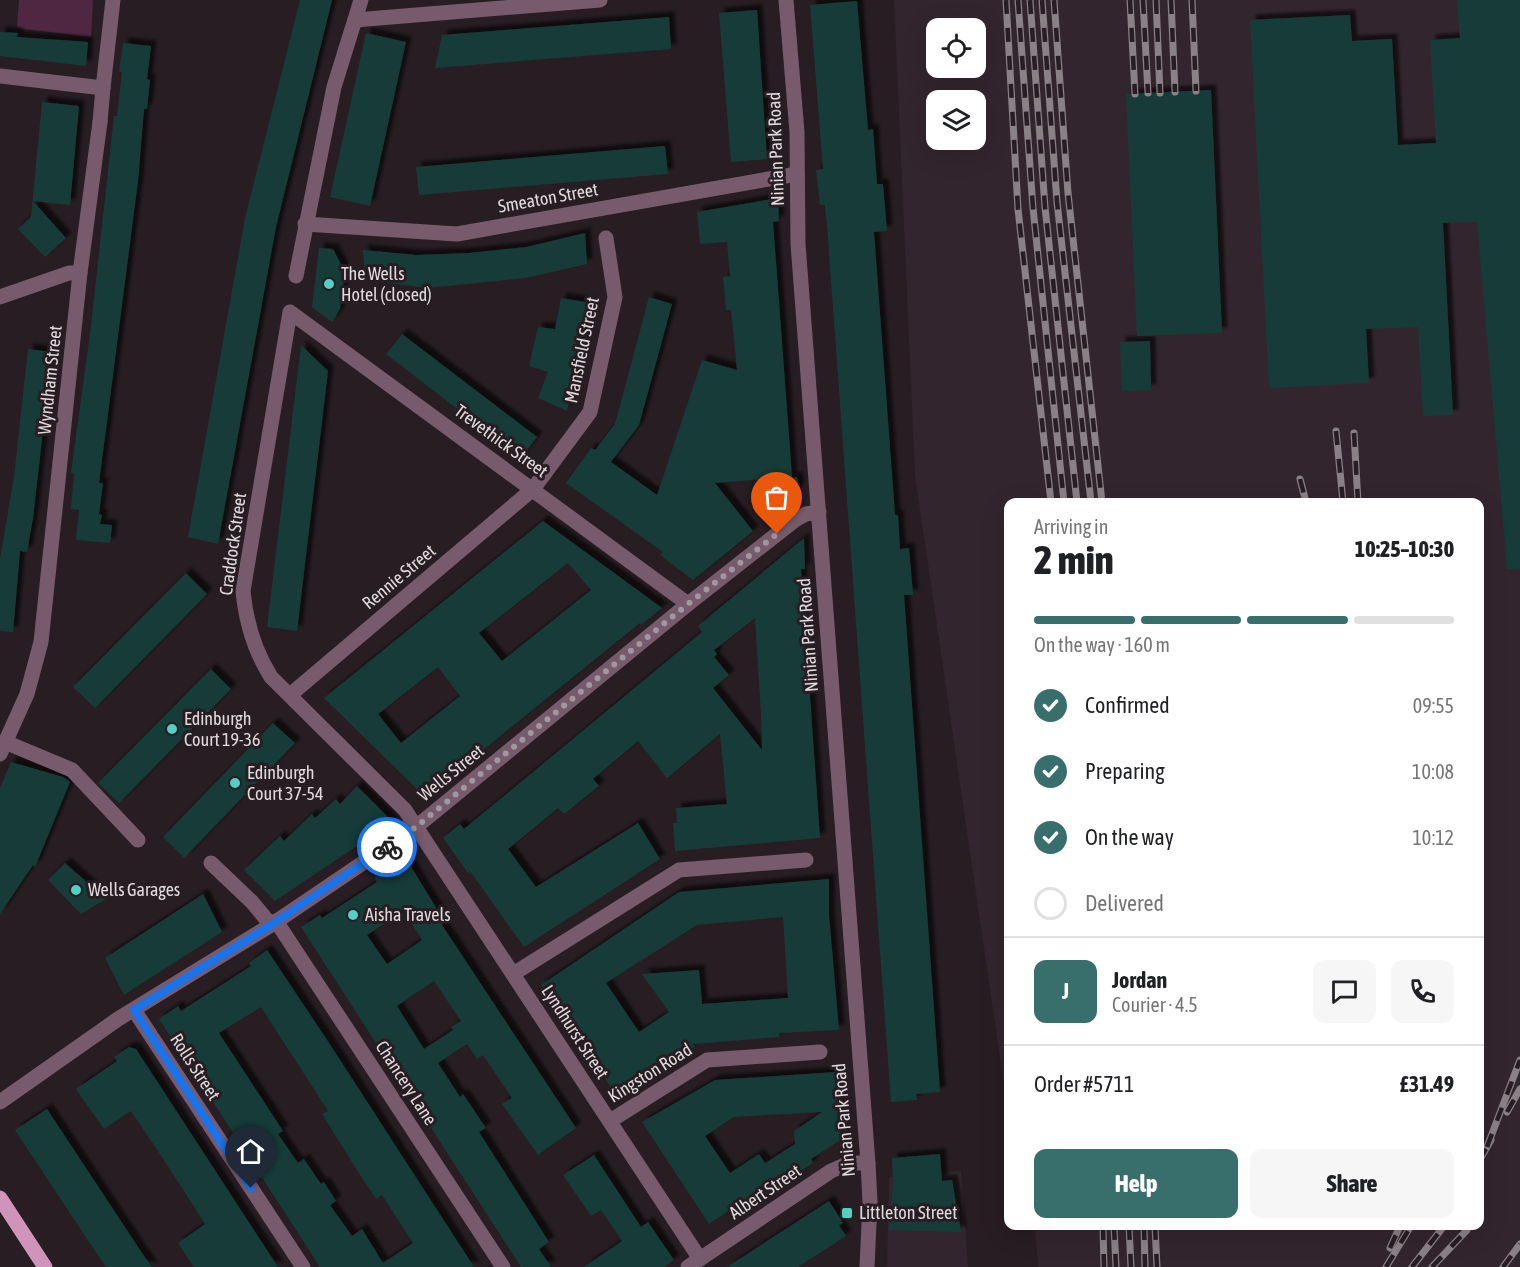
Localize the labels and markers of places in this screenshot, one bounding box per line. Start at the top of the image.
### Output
place label: The Wells Hotel (closed) [341,263,432,305]
marker: The Wells Hotel (closed) [322,277,336,291]
pin [751,472,802,534]
place label: Edinburgh Court 19-36 [184,708,260,750]
marker: Edinburgh Court 19-36 [165,722,179,736]
place label: Edinburgh Court 37-54 [247,762,323,804]
marker: Edinburgh Court 37-54 [228,776,242,790]
place label: Wells Garages [88,879,180,900]
marker: Wells Garages [69,883,83,897]
place label: Aisha Travels [365,904,451,925]
marker: Aisha Travels [346,908,360,922]
pin [225,1126,276,1188]
place label: Littleton Street [859,1202,957,1223]
marker: Littleton Street [840,1206,854,1220]

